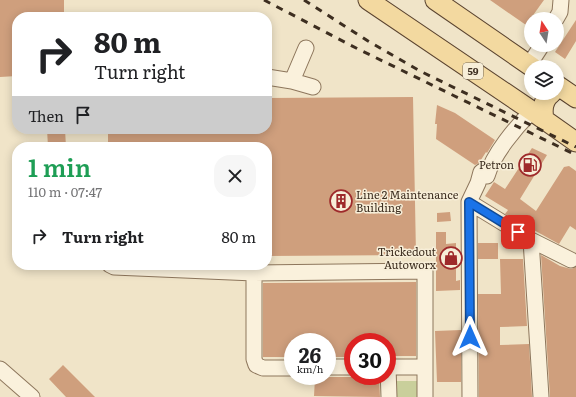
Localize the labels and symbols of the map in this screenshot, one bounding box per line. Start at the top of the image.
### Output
north arrow [524,12,564,52]
road number: 59 [463,63,483,79]
fuel station icon: Petron [517,152,543,178]
place label: Petron [479,156,514,172]
place label: Line 2 Maintenance Building [356,186,459,215]
building icon: Line 2 Maintenance Building [328,188,354,214]
pin [501,215,535,249]
place label: Trickedout Autoworx [377,243,437,272]
shop icon: Trickedout Autoworx [438,245,464,271]
position arrow [449,316,491,358]
speed limit sign: 30 [344,333,396,385]

